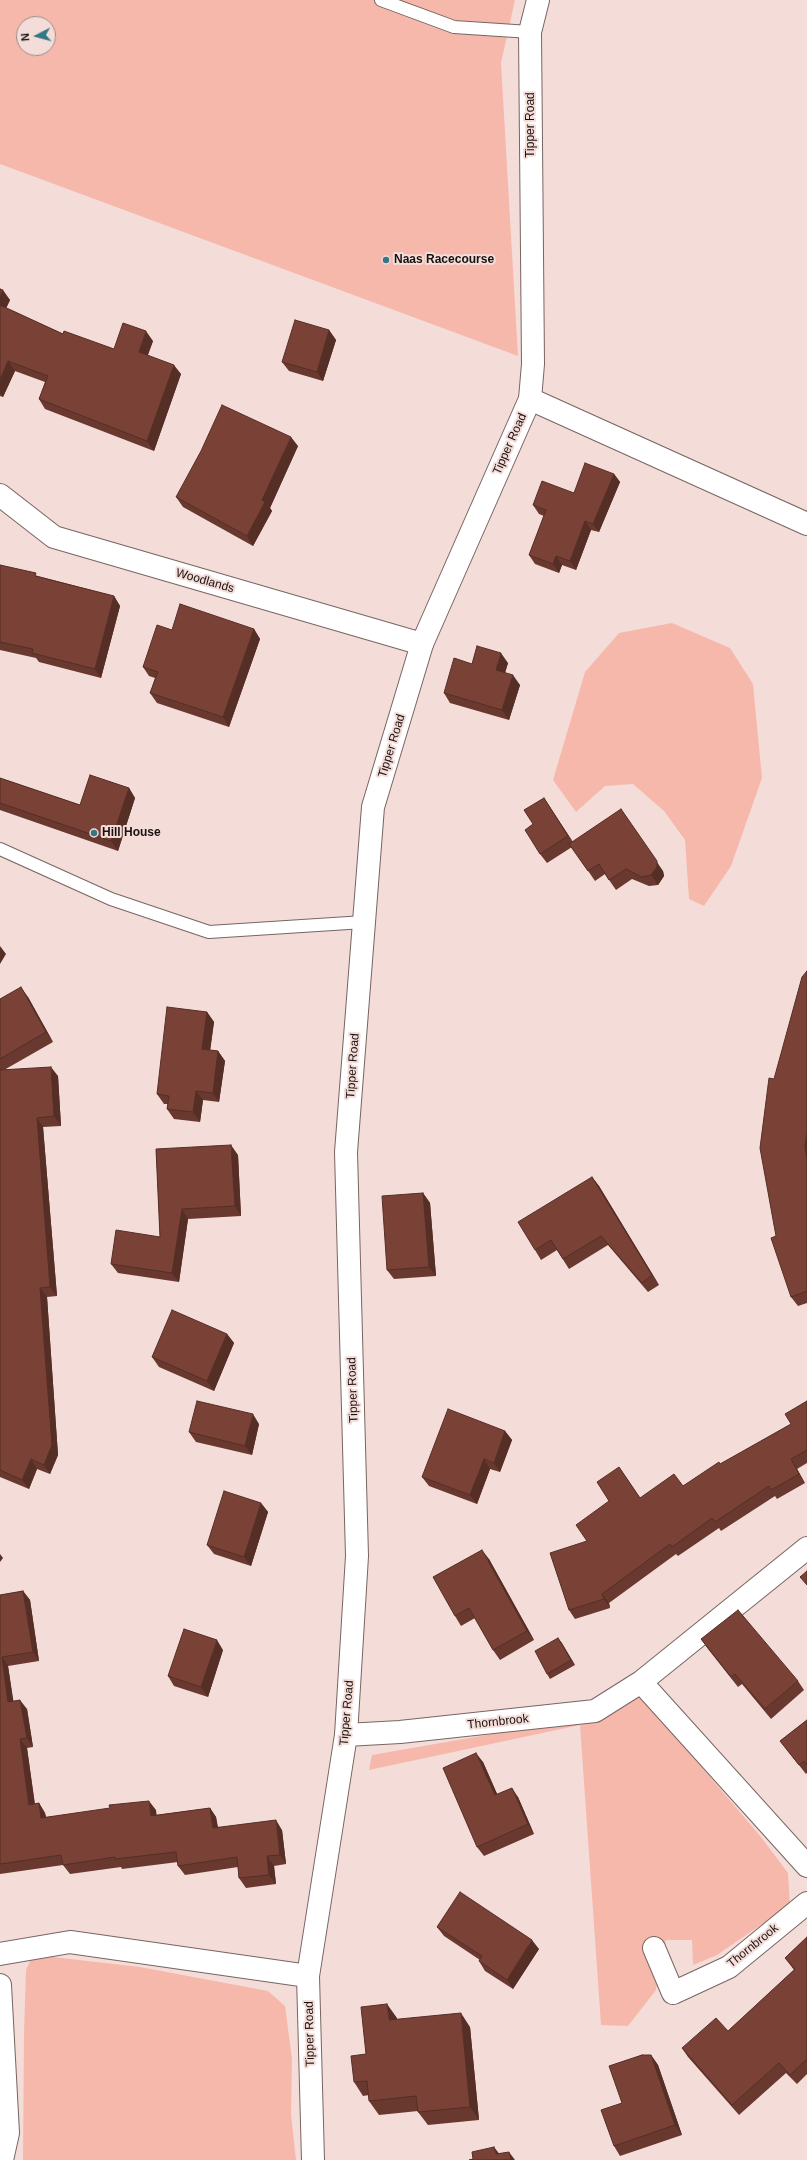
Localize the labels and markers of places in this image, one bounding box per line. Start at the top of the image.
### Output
place label: Naas Racecourse [394,253,494,267]
marker: Naas Racecourse [381,255,391,265]
place label: Hill House [102,826,161,840]
marker: Hill House [89,828,99,838]

